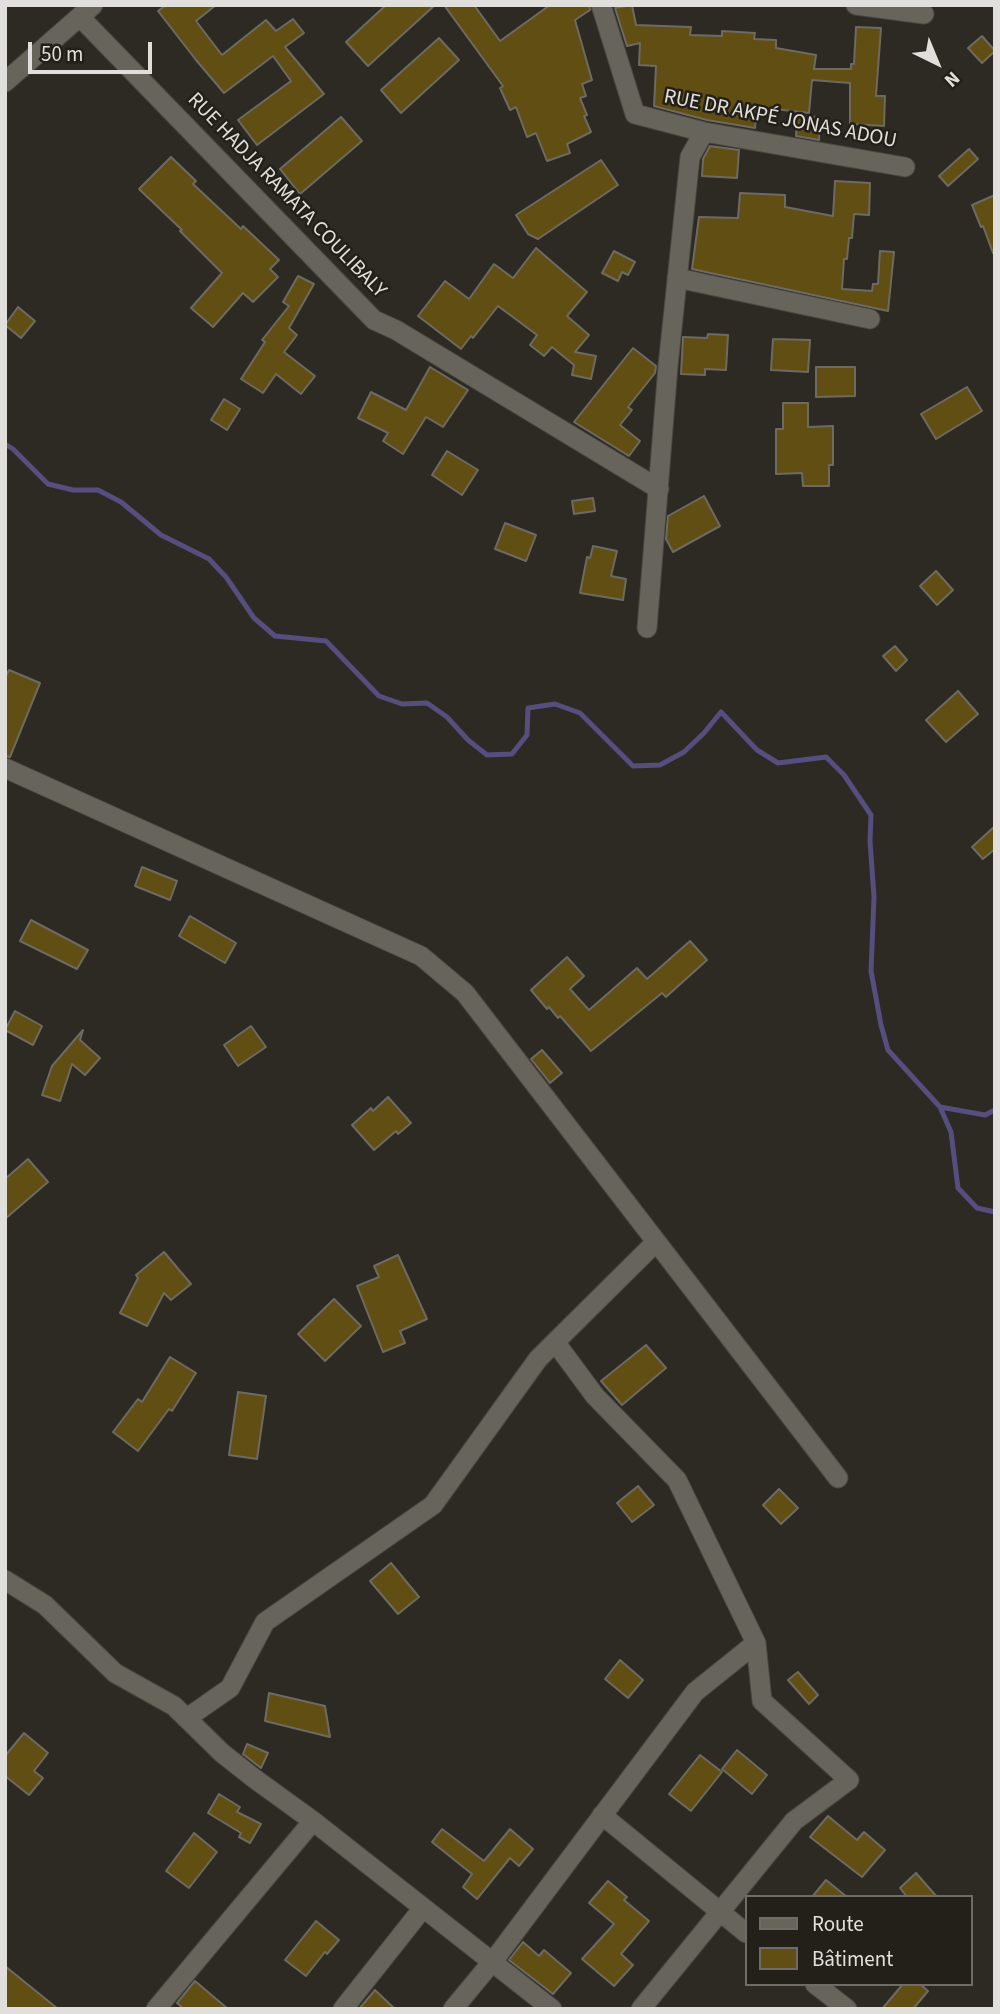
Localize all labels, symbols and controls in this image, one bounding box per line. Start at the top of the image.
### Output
scale bar [32,28,156,72]
north arrow [902,28,972,98]
text: 50 m [41,39,83,69]
text: N [938,65,965,93]
street label: RUE DR AKPÉ JONAS ADOU [661,85,899,155]
street label: RUE HADJA RAMATA COULIBALY [181,88,391,304]
legend [744,1895,972,1986]
text: Route [812,1909,864,1939]
text: Bâtiment [812,1944,893,1974]

